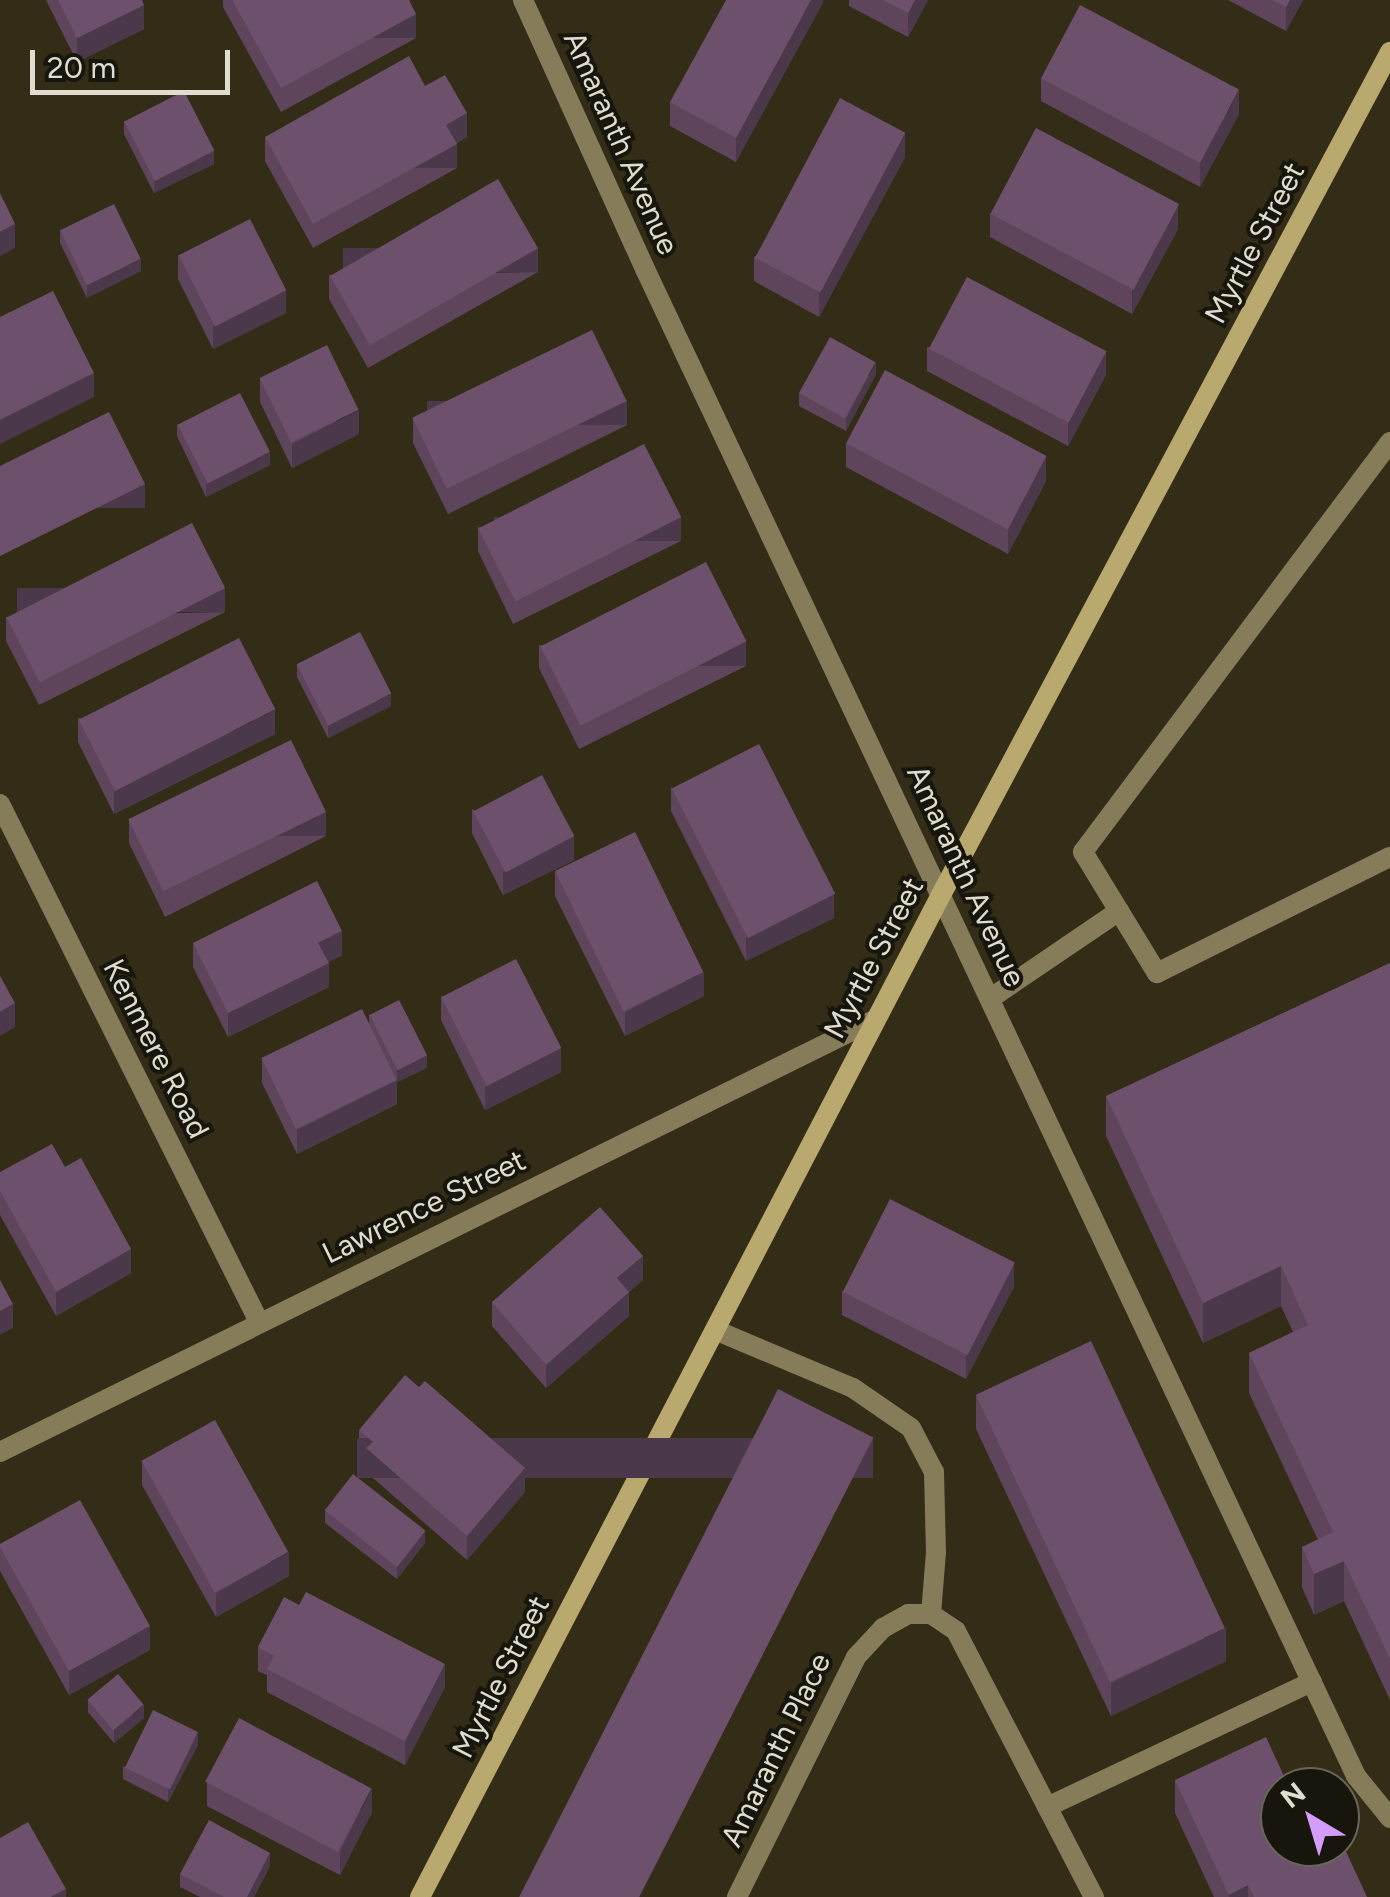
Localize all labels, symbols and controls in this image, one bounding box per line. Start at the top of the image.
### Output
street label: Amaranth Avenue [556,26,686,260]
scale bar [35,30,235,92]
text: 20 m [47,49,116,86]
street label: Myrtle Street [1198,156,1312,330]
street label: Amaranth Avenue [899,760,1033,992]
street label: Myrtle Street [817,871,931,1045]
street label: Kenmere Road [95,953,217,1145]
street label: Lawrence Street [317,1142,531,1272]
street label: Myrtle Street [445,1590,557,1764]
street label: Amaranth Place [714,1647,838,1853]
north arrow [1260,1767,1360,1867]
text: N [1274,1775,1312,1815]

